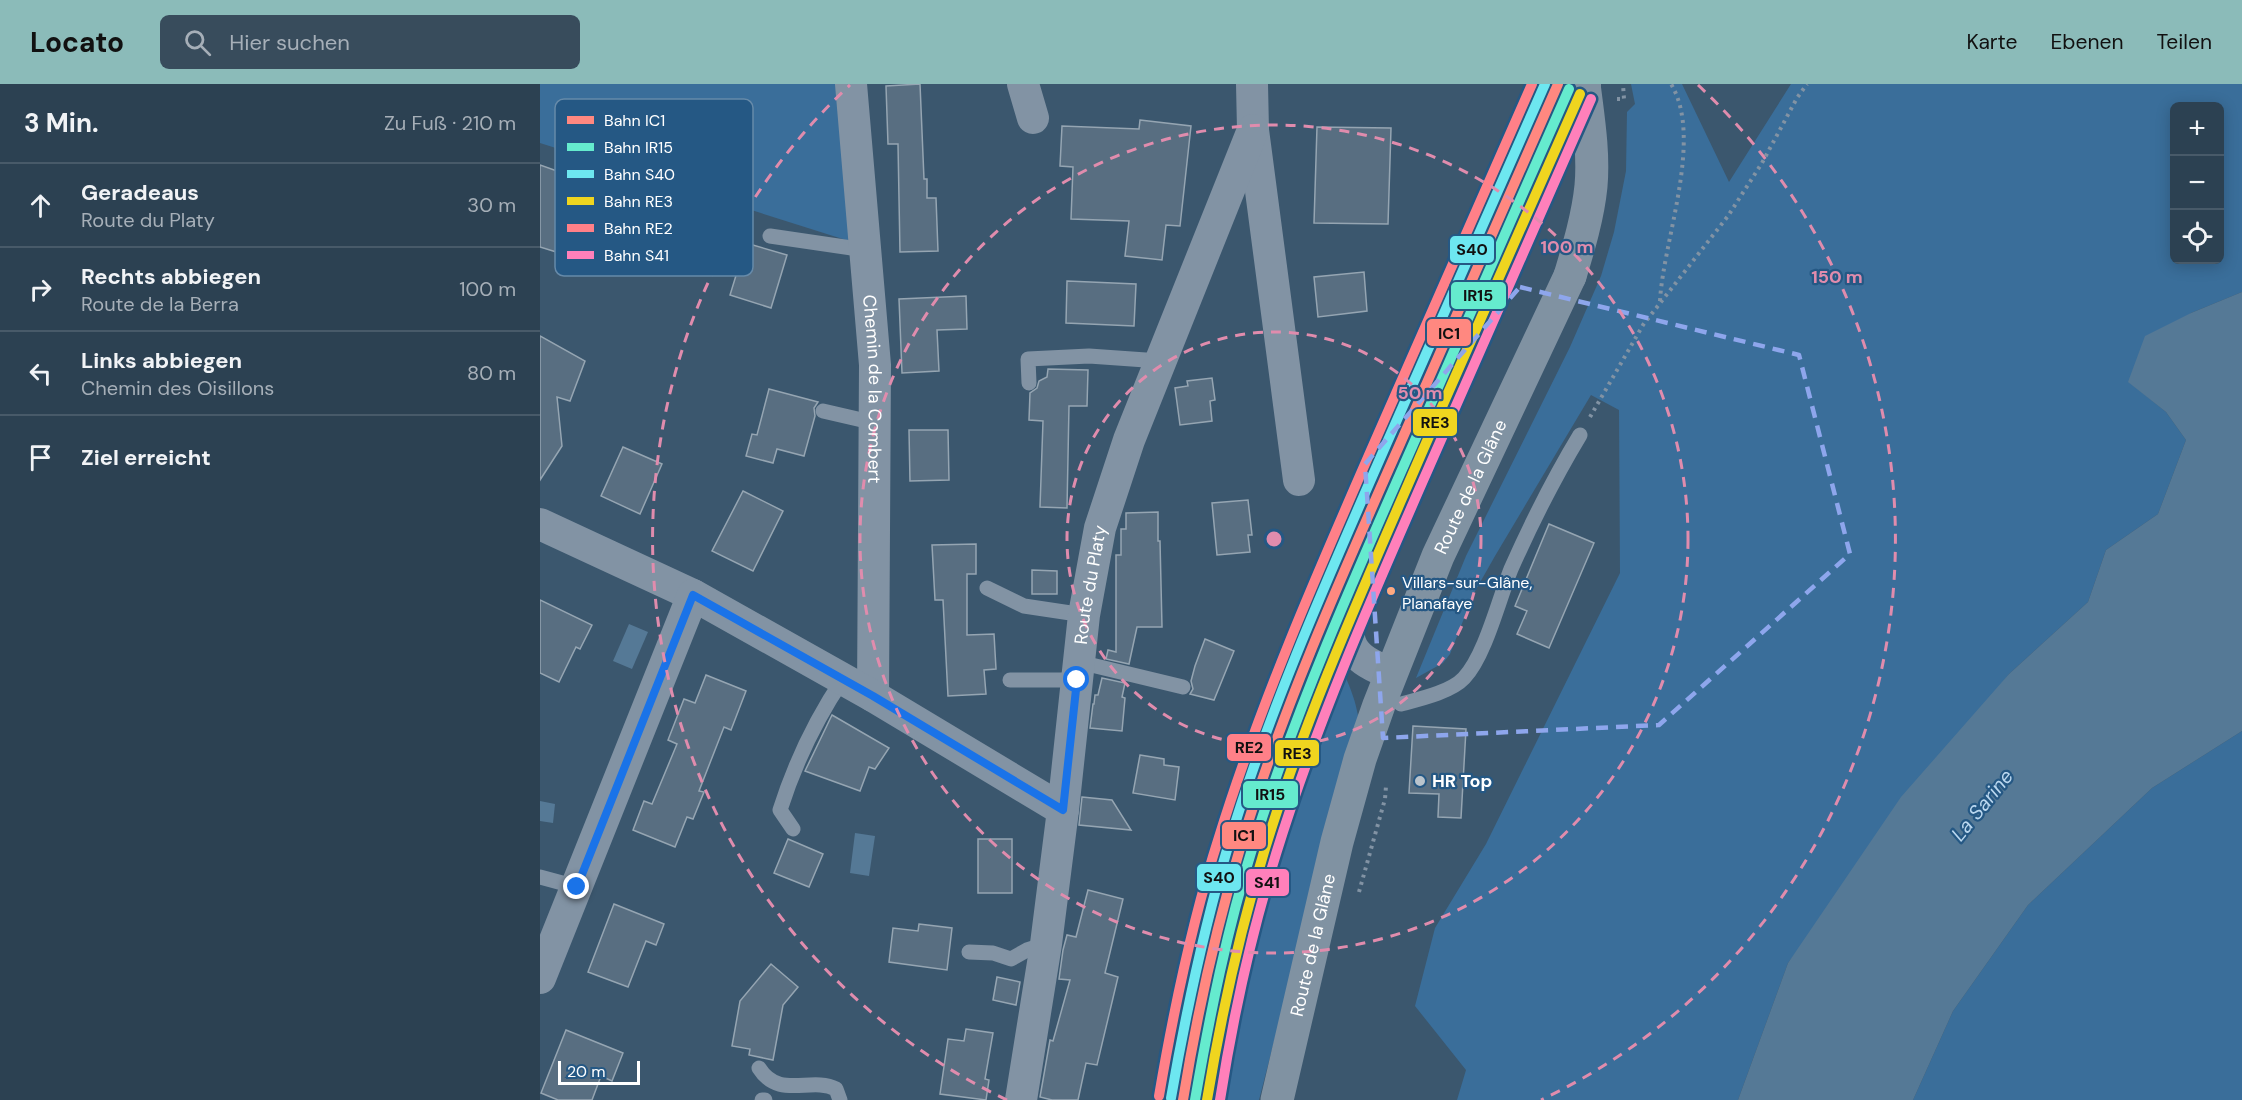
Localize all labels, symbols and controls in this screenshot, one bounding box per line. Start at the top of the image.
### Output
search box [160,15,580,69]
text: Locato [30,24,124,61]
icon: search [181,26,214,59]
text: Hier suchen [229,28,350,57]
text: Karte [1967,28,2017,56]
text: Ebenen [2050,28,2123,56]
text: Teilen [2156,28,2212,56]
legend [555,99,753,276]
map controls [2170,102,2224,264]
button: + [2170,102,2224,156]
text: 3 Min. [24,106,99,140]
text: Zu Fuß · 210 m [384,110,516,136]
text: Bahn IC1 [604,110,665,131]
text: Bahn IR15 [604,137,673,158]
button: − [2170,156,2224,210]
text: Bahn S40 [604,164,675,185]
text: Geradeaus [81,178,199,207]
icon: ahead [24,189,57,222]
text: Bahn RE3 [604,191,673,212]
text: 30 m [467,192,516,218]
text: Route du Platy [81,207,215,233]
button: locate [2170,210,2224,264]
text: Bahn RE2 [604,218,673,239]
line badge: S40 [1449,235,1495,264]
text: 100 m [1540,235,1594,259]
text: S40 [1456,239,1488,260]
text: Bahn S41 [604,245,669,266]
text: Rechts abbiegen [81,262,261,291]
text: 150 m [1811,265,1863,289]
icon: right [24,273,57,306]
text: 100 m [459,276,516,302]
line badge: IR15 [1450,281,1507,310]
text: IR15 [1463,285,1493,306]
text: Route de la Berra [81,291,239,317]
street label: Chemin de la Combert [857,294,887,483]
line badge: IC1 [1426,318,1472,347]
text: IC1 [1438,323,1460,344]
text: Links abbiegen [81,346,242,375]
icon: left [24,357,57,390]
text: 80 m [467,360,516,386]
text: Chemin des Oisillons [81,375,274,401]
text: 50 m [1397,381,1443,405]
line badge: RE3 [1412,408,1458,437]
text: RE3 [1420,412,1450,433]
street label: Route de la Glâne [1429,416,1513,558]
icon: arrive [24,441,57,474]
text: Ziel erreicht [81,443,211,472]
street label: Route du Platy [1069,523,1112,646]
centre of rings [1264,529,1284,549]
place label: Villars-sur-Glâne, Planafaye [1402,572,1532,614]
marker: Villars-sur-Glâne, Planafaye [1385,585,1397,597]
route start [1063,666,1089,692]
line badge: RE2 [1226,733,1272,762]
text: RE2 [1235,737,1263,758]
line badge: RE3 [1274,739,1320,767]
text: RE3 [1282,743,1312,764]
water label: La Sarine [1945,764,2019,846]
place label: HR Top [1432,769,1492,793]
marker: HR Top [1413,774,1427,788]
line badge: IR15 [1242,780,1299,809]
text: IR15 [1255,784,1285,805]
line badge: IC1 [1221,821,1267,850]
text: IC1 [1233,825,1255,846]
line badge: S40 [1196,863,1242,892]
text: S40 [1203,867,1235,888]
line badge: S41 [1245,868,1290,897]
street label: Route de la Glâne [1285,871,1341,1019]
text: S41 [1254,872,1280,893]
route end [563,873,589,899]
scale bar [558,1058,640,1086]
text: 20 m [567,1061,606,1082]

